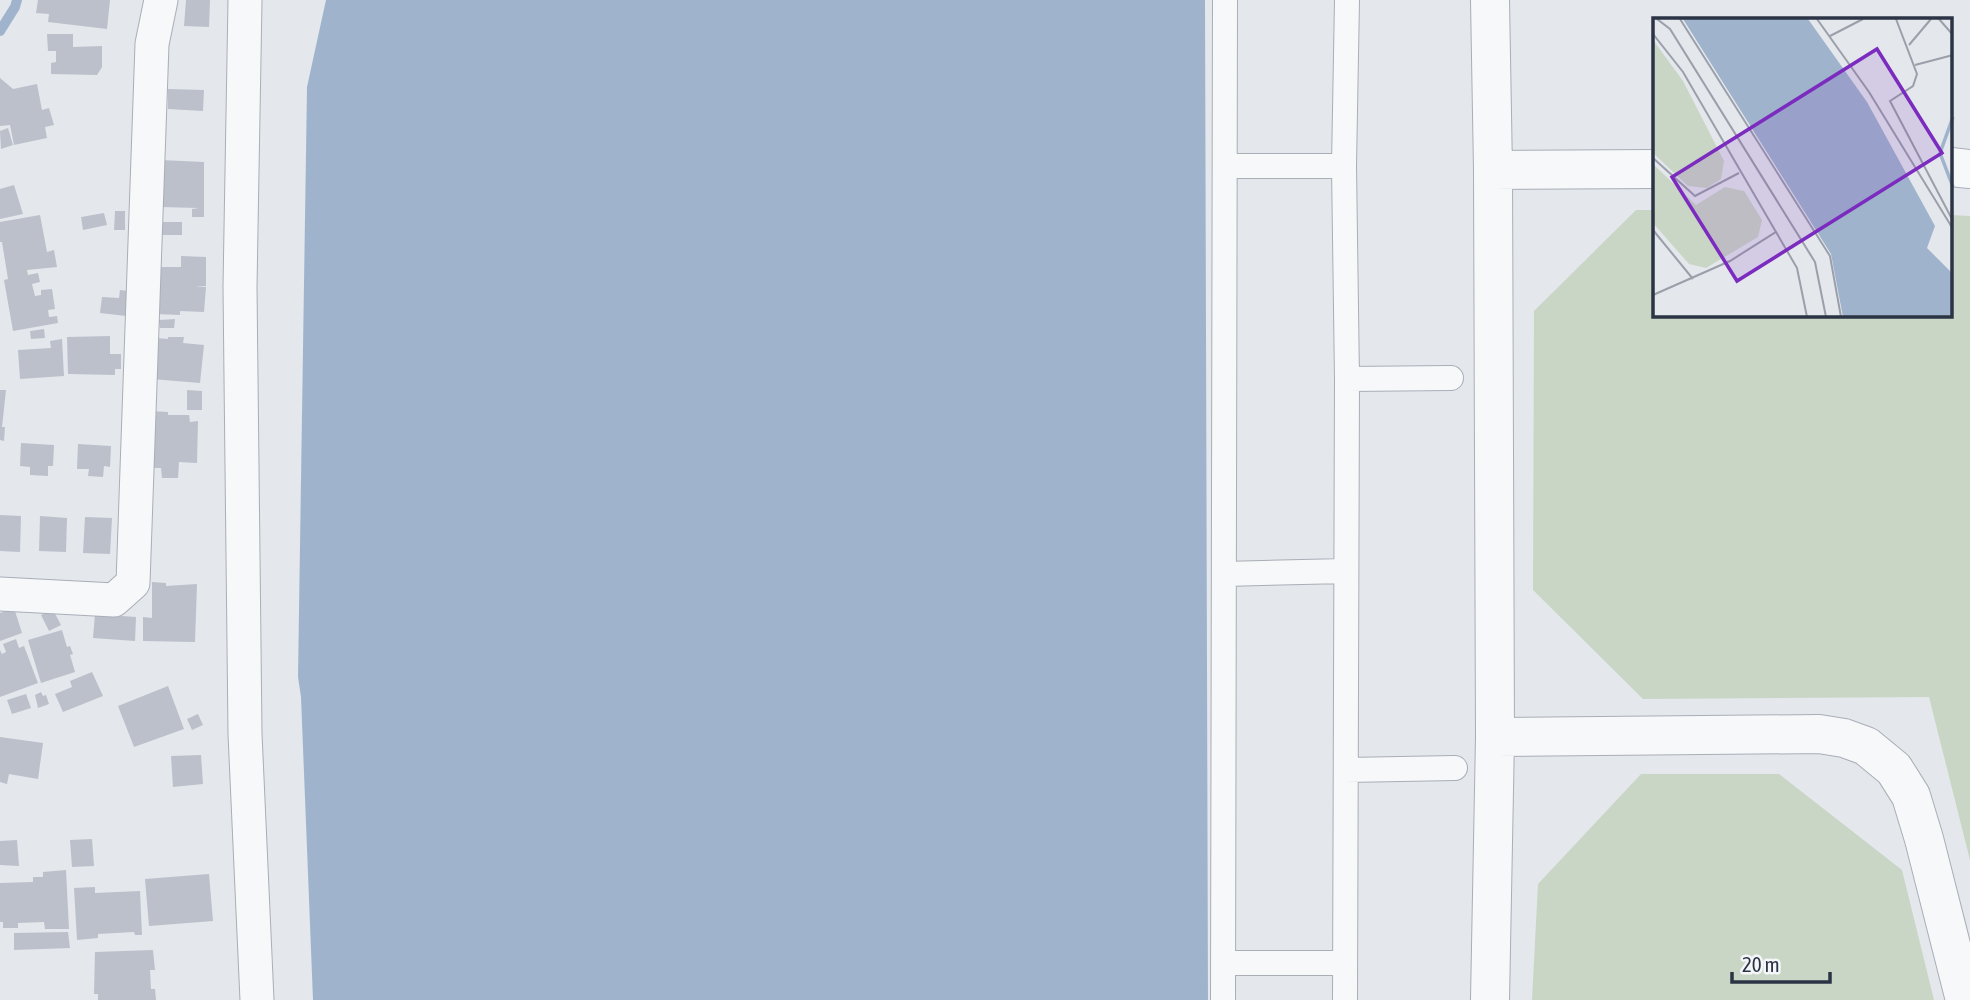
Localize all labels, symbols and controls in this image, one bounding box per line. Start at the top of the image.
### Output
inset map [1653,18,1952,317]
scale bar [1732,940,1830,984]
text: 20 m [1742,952,1780,976]

